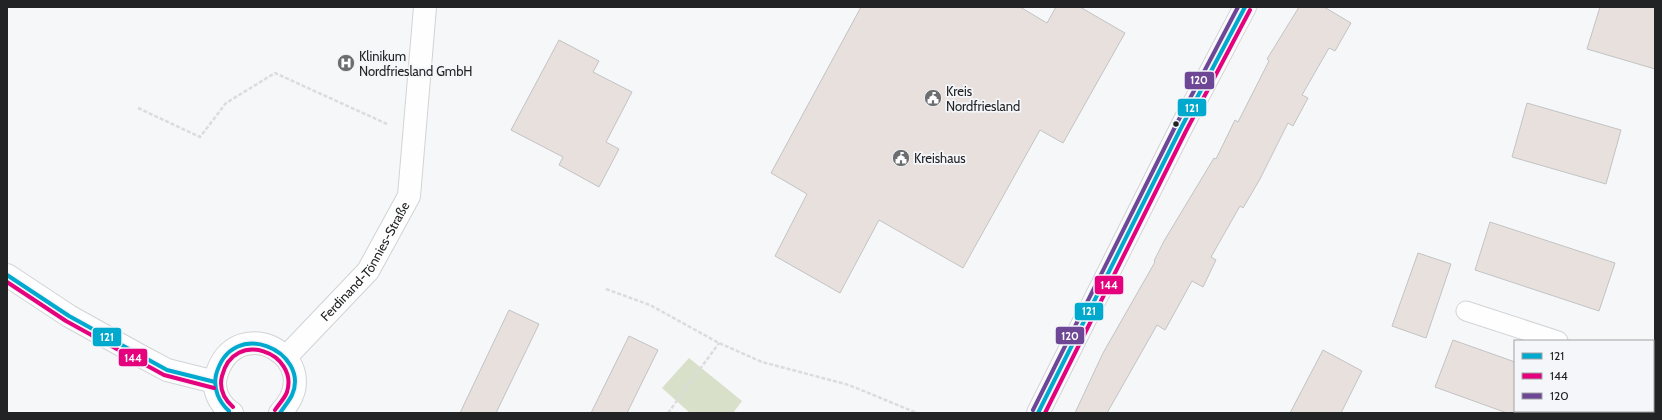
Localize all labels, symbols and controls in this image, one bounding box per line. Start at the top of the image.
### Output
place label: Klinikum Nordfriesland GmbH [359,48,472,79]
hospital icon: Klinikum Nordfriesland GmbH [336,53,356,73]
line badge: 120 [1184,71,1215,90]
text: 120 [1190,73,1208,87]
place label: Kreis Nordfriesland [946,83,1020,114]
public building icon: Kreis Nordfriesland [923,88,943,108]
line badge: 121 [1177,98,1207,117]
text: 121 [1185,101,1199,115]
unlabelled marker [1171,119,1181,129]
public building icon: Kreishaus [891,148,911,168]
place label: Kreishaus [914,150,966,166]
street label: Ferdinand-Tönnies-Straße [317,198,413,324]
line badge: 144 [1094,275,1124,295]
text: 144 [1100,278,1118,292]
line badge: 121 [1074,302,1104,321]
text: 121 [1082,304,1096,318]
line badge: 120 [1055,326,1085,345]
line badge: 121 [92,327,122,347]
text: 120 [1061,329,1079,343]
text: 121 [100,330,114,344]
legend [1514,340,1654,412]
line badge: 144 [118,348,148,367]
text: 121 [1550,348,1564,363]
text: 144 [124,351,142,365]
text: 144 [1550,368,1568,383]
text: 120 [1550,388,1569,403]

